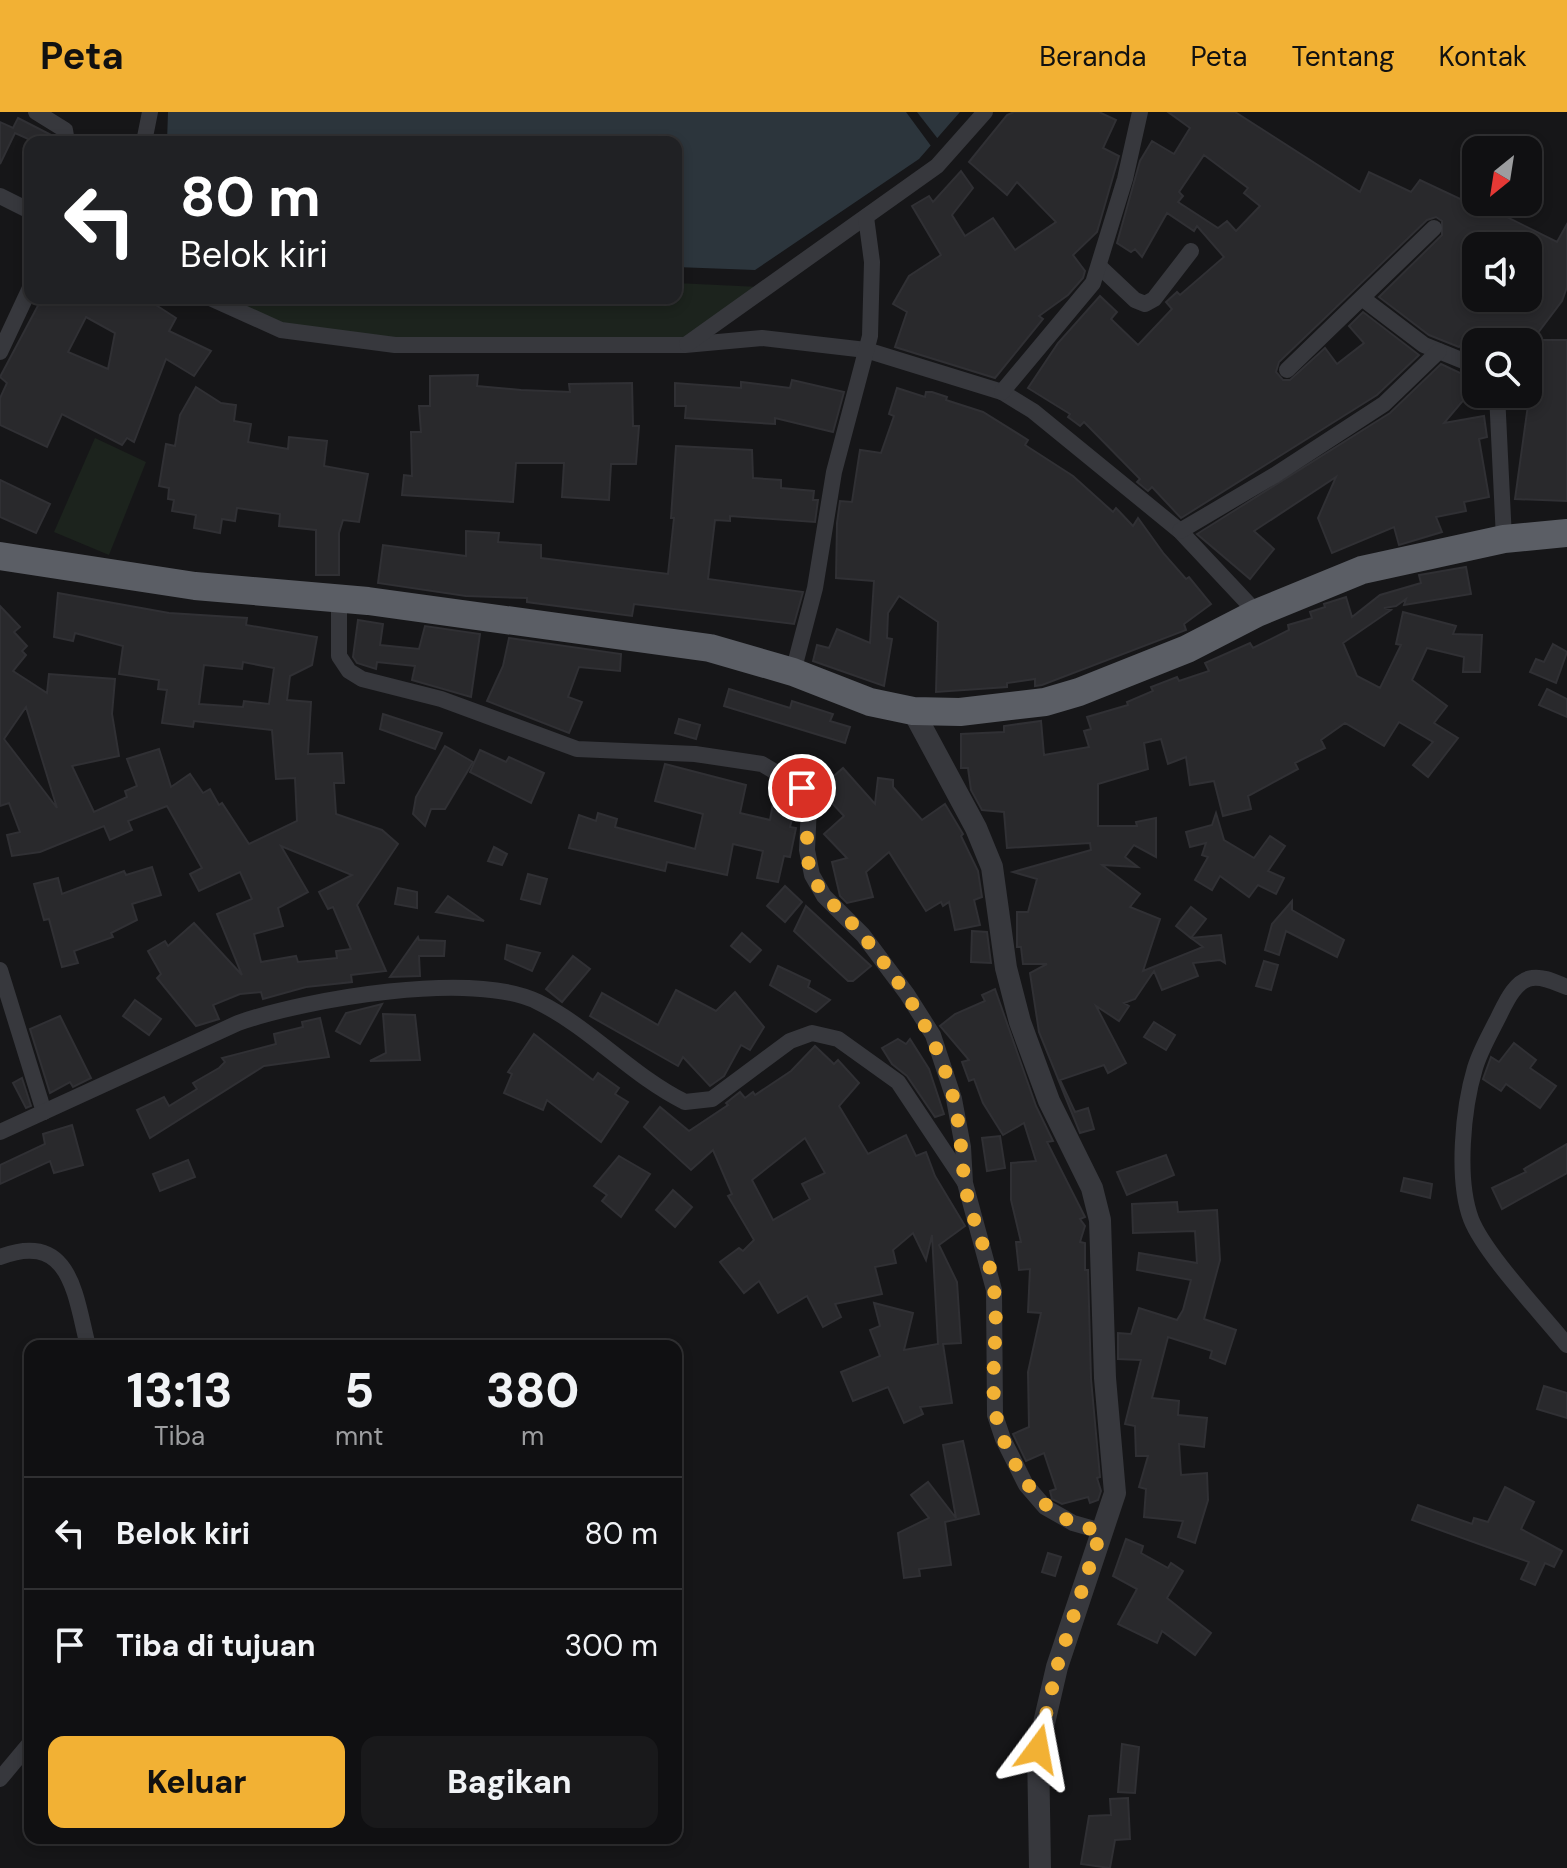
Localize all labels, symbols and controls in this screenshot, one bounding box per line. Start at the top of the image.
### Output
text: Peta [40,31,124,81]
text: Beranda [1039,38,1146,75]
text: Peta [1190,38,1247,75]
text: Tentang [1291,38,1395,75]
text: Kontak [1439,38,1527,75]
north arrow [1462,136,1542,216]
map controls [1462,136,1542,408]
text: 80 m [180,160,321,233]
icon: left [48,168,152,272]
text: Belok kiri [180,231,328,278]
button: sound [1462,232,1542,312]
button: search [1462,328,1542,408]
pin [768,754,836,822]
icon: arrive [780,766,824,810]
text: 13:13 [127,1359,233,1422]
text: 5 [344,1359,374,1422]
text: 380 [486,1359,579,1422]
text: Tiba [154,1419,205,1453]
text: mnt [335,1419,383,1453]
text: m [521,1419,544,1453]
icon: left [48,1511,92,1555]
text: Belok kiri [116,1514,250,1553]
text: 80 m [585,1514,658,1553]
icon: arrive [48,1623,92,1667]
text: Tiba di tujuan [116,1626,316,1665]
text: 300 m [565,1626,658,1665]
position arrow [996,1707,1080,1791]
button: Keluar [48,1736,345,1828]
button: Bagikan [361,1736,658,1828]

